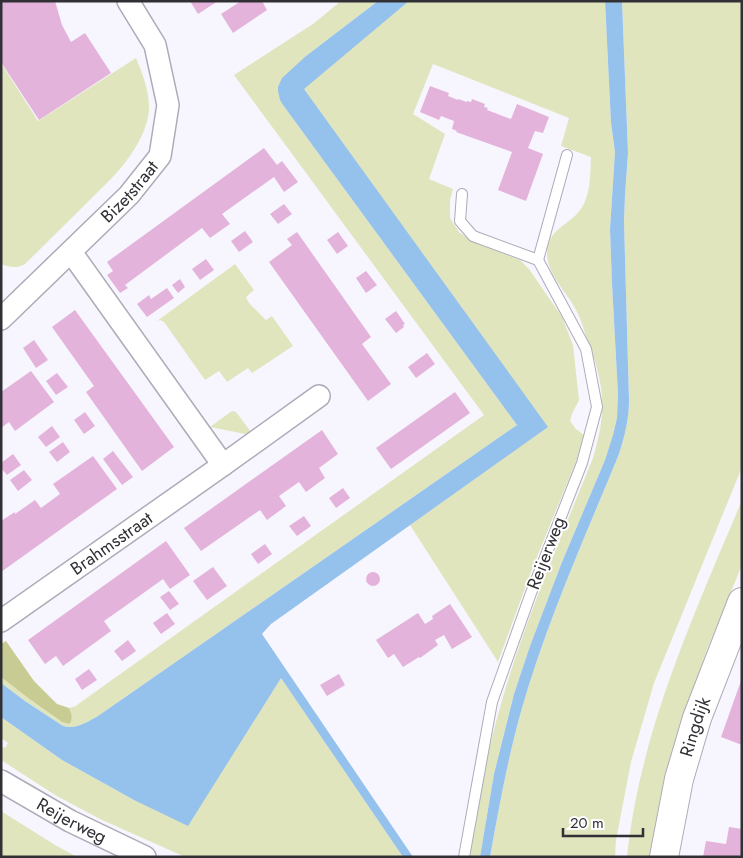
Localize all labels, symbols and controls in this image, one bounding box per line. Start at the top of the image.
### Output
street label: Bizetstraat [95,155,165,229]
street label: Brahmsstraat [65,505,158,581]
street label: Reijerweg [520,513,572,593]
street label: Ringdijk [673,693,717,760]
street label: Reijerweg [32,791,111,850]
scale bar [563,806,643,838]
text: 20 m [570,812,604,834]

